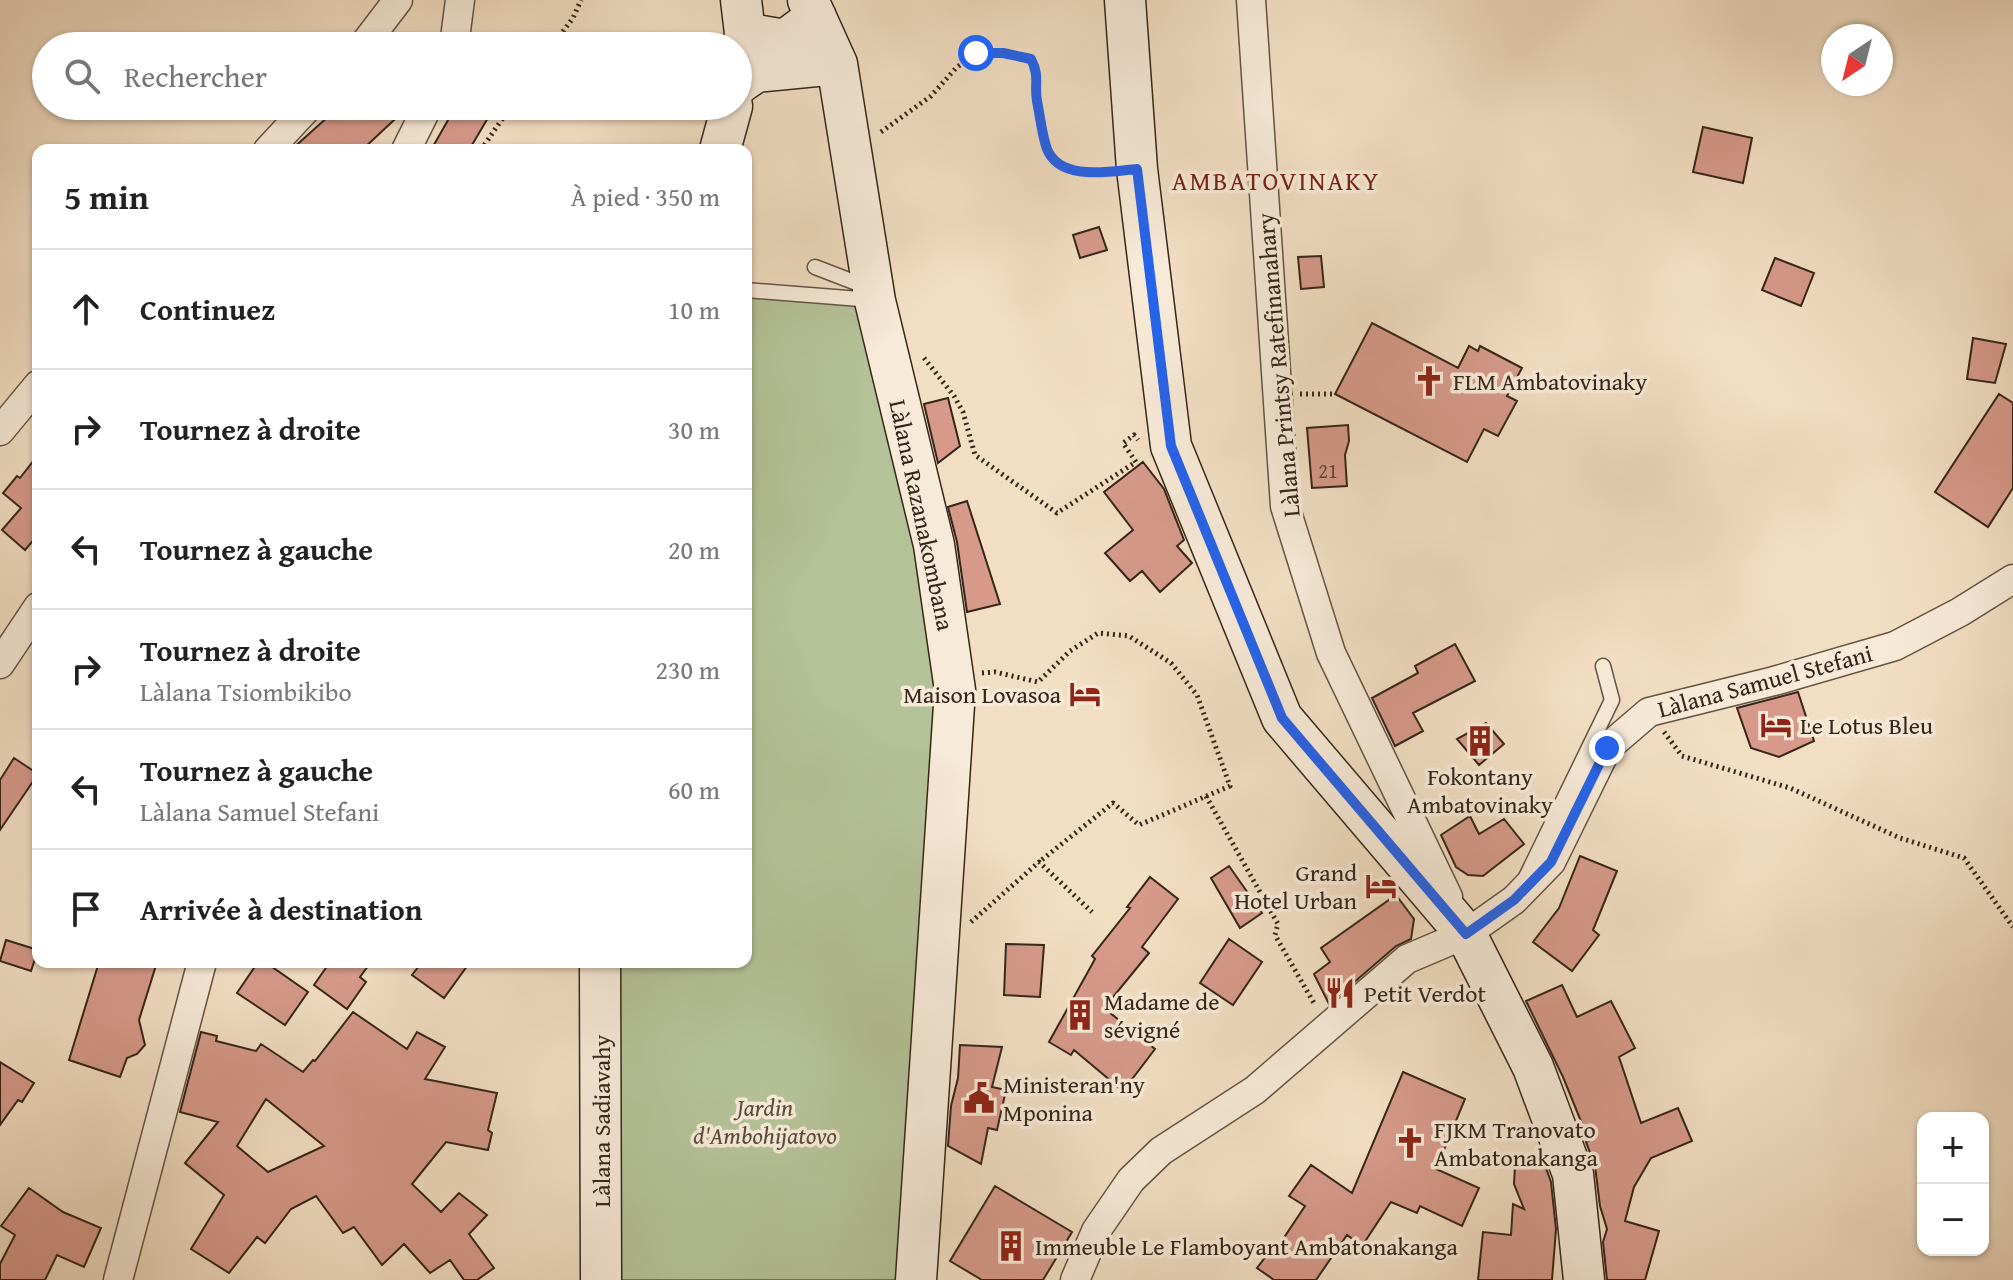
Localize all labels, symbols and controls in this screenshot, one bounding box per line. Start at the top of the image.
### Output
north arrow [1821,24,1893,96]
search box [32,32,752,120]
route start [958,35,994,71]
icon: search [60,54,104,98]
text: Rechercher [124,54,267,98]
district label: AMBATOVINAKY [1172,161,1380,200]
text: 5 min [64,172,149,221]
text: À pied · 350 m [571,177,720,216]
street label: Làlana Printsy Ratefinanahary [1247,211,1309,518]
icon: ahead [64,287,108,331]
text: Continuez [140,287,275,331]
text: 10 m [668,290,720,329]
church icon: FLM Ambatovinaky [1412,364,1446,398]
place label: FLM Ambatovinaky [1453,364,1647,399]
street label: Làlana Razanakombana [880,396,964,634]
icon: right [64,407,108,451]
text: Tournez à droite [140,407,361,451]
text: 30 m [668,410,720,449]
house number: 21 [1318,456,1338,485]
icon: left [64,527,108,571]
text: Tournez à gauche [140,527,373,571]
text: 20 m [668,530,720,569]
text: Tournez à droite [140,628,361,672]
street label: Làlana Samuel Stefani [1654,635,1876,726]
icon: right [64,647,108,691]
text: 230 m [655,650,720,689]
text: Làlana Tsiombikibo [140,672,352,711]
place label: Maison Lovasoa [903,677,1062,712]
hotel icon: Maison Lovasoa [1068,677,1102,711]
hotel icon: Le Lotus Bleu [1759,708,1793,742]
place label: Le Lotus Bleu [1800,708,1933,743]
building icon: Fokontany Ambatovinaky [1463,724,1497,758]
route end [1589,730,1625,766]
text: Tournez à gauche [140,748,373,792]
place label: Fokontany Ambatovinaky [1407,759,1553,822]
icon: left [64,767,108,811]
text: 60 m [668,770,720,809]
text: Làlana Samuel Stefani [140,792,379,831]
place label: Grand Hotel Urban [1234,855,1358,918]
hotel icon: Grand Hotel Urban [1364,869,1398,903]
icon: arrive [64,887,108,931]
text: Arrivée à destination [140,887,422,931]
restaurant icon: Petit Verdot [1323,976,1357,1010]
place label: Petit Verdot [1364,976,1486,1011]
place label: Madame de sévigné [1104,984,1219,1047]
building icon: Madame de sévigné [1063,998,1097,1032]
street label: Làlana Sadiavahy [584,1034,619,1208]
place label: Ministeran'ny Mponina [1003,1067,1145,1130]
public building icon: Ministeran'ny Mponina [962,1081,996,1115]
park label: Jardin d'Ambohijatovo [693,1090,837,1153]
place label: FJKM Tranovato Ambatonakanga [1434,1112,1598,1175]
map controls [1917,1112,1989,1256]
button: + [1917,1112,1989,1184]
church icon: FJKM Tranovato Ambatonakanga [1393,1126,1427,1160]
button: − [1917,1184,1989,1256]
building icon: Immeuble Le Flamboyant Ambatonakanga [994,1229,1028,1263]
place label: Immeuble Le Flamboyant Ambatonakanga [1035,1229,1458,1264]

